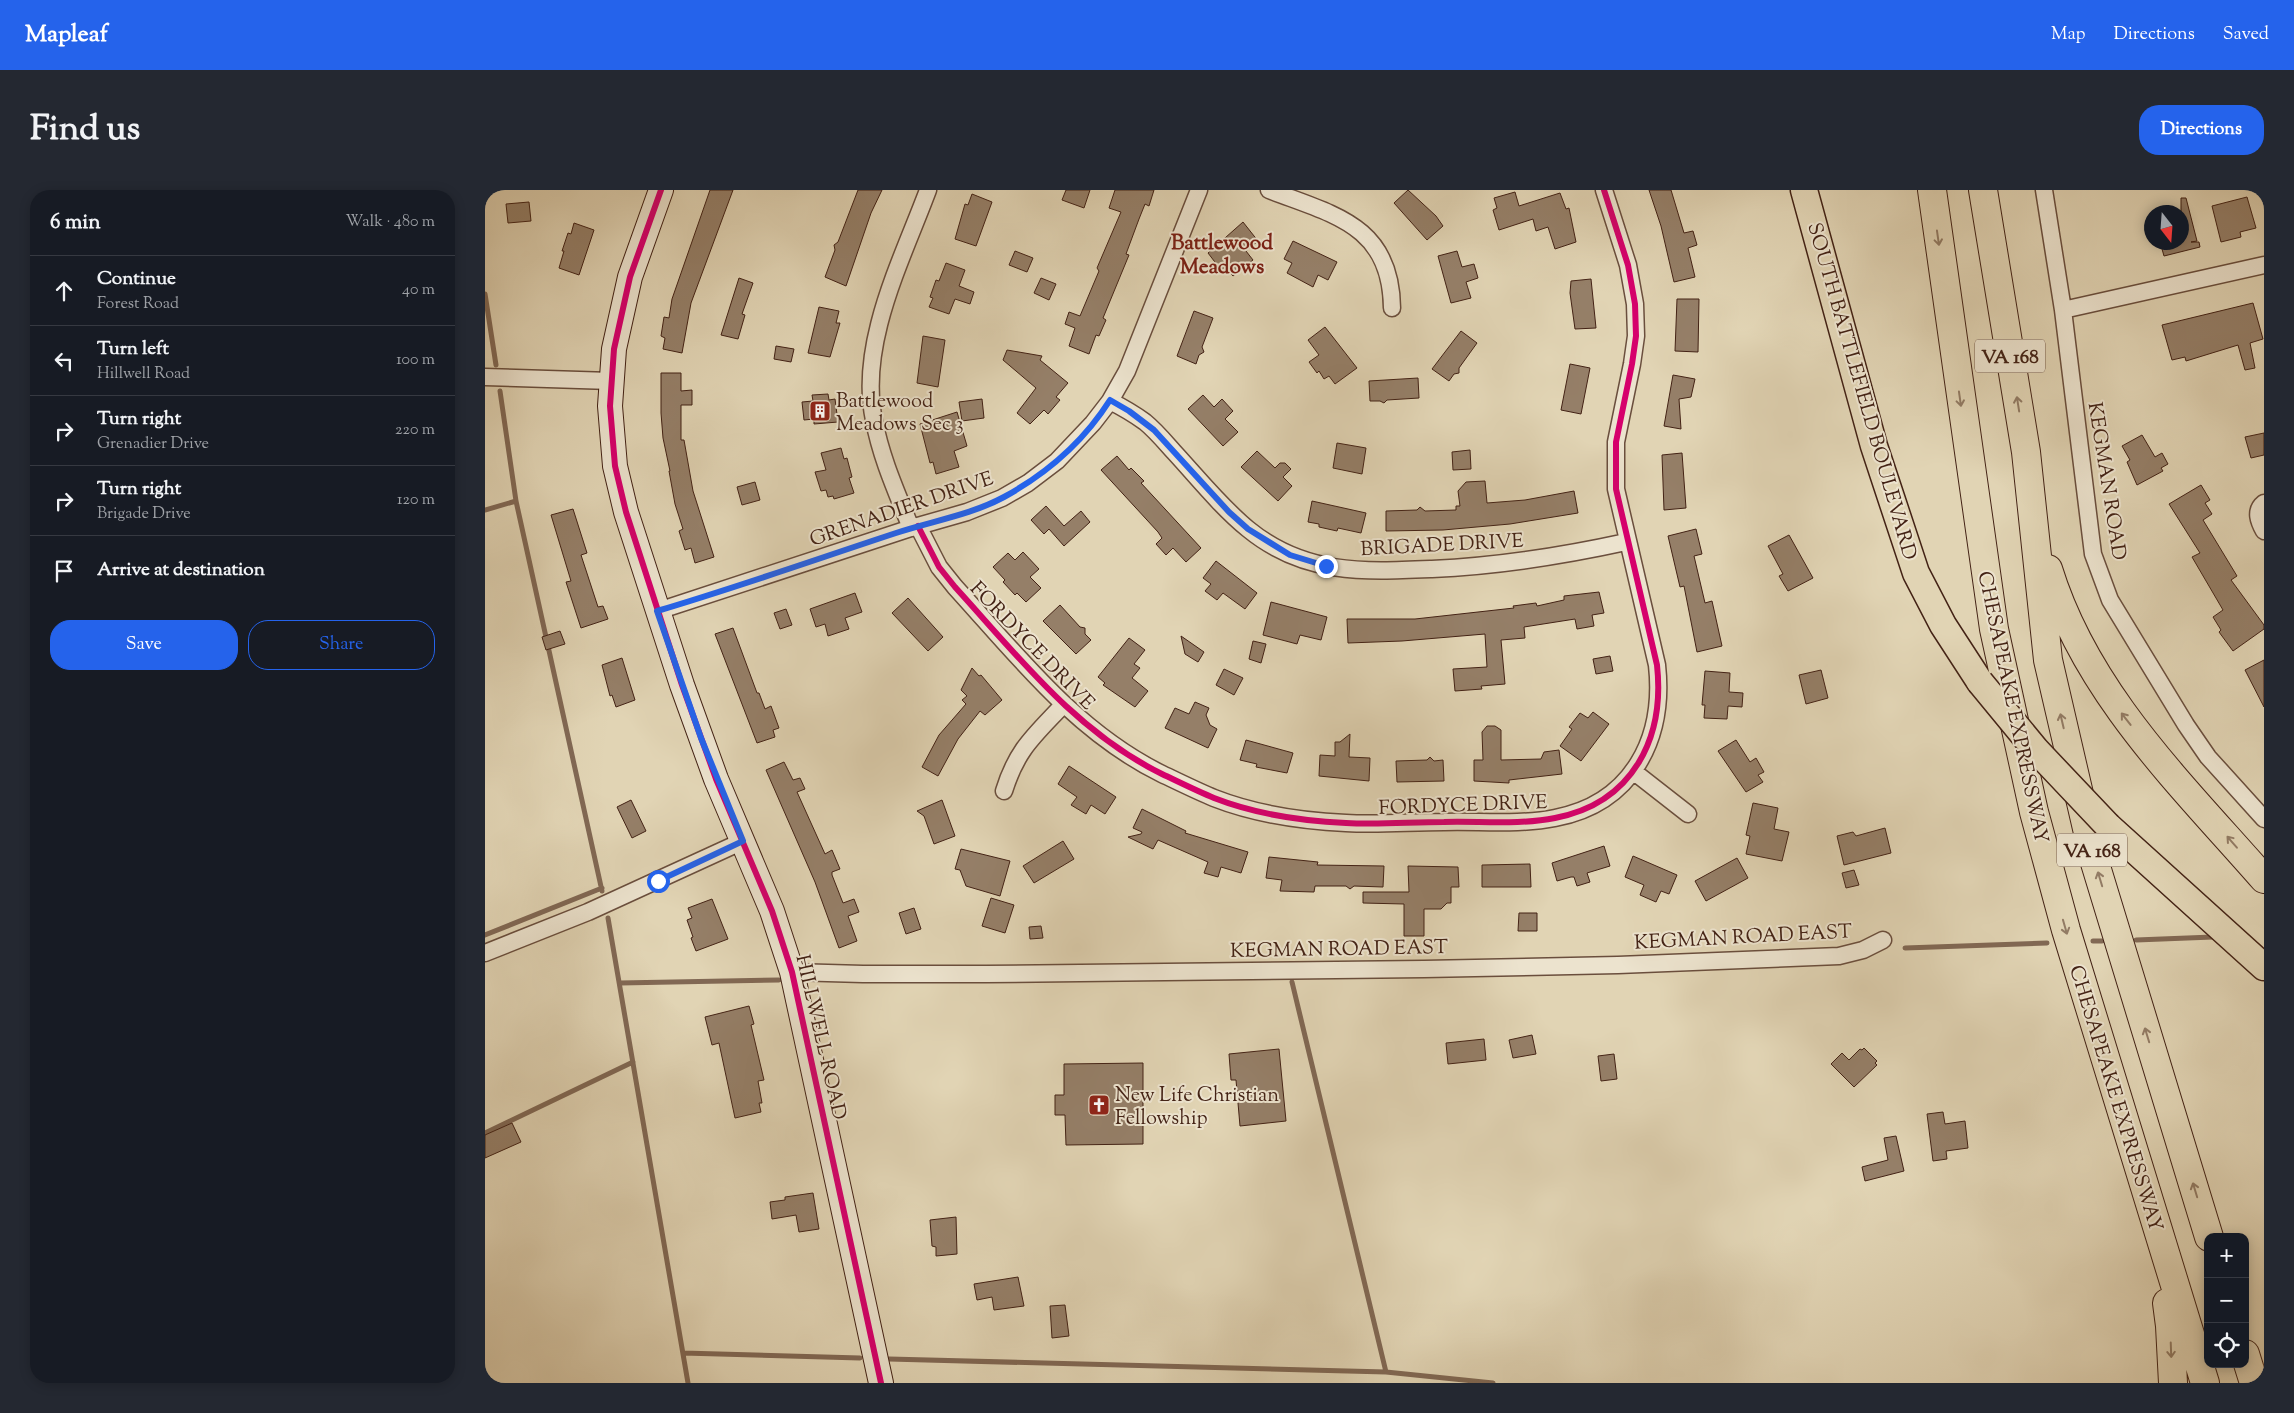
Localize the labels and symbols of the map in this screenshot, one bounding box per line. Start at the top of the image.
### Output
north arrow [2144,205,2189,250]
street label: SOUTH BATTLEFIELD BOULEVARD [1798,220,1923,564]
district label: Battlewood Meadows [1171,229,1273,283]
one-way arrow [1933,230,1943,246]
road number: VA 168 [1975,340,2045,372]
place label: Battlewood Meadows Sec 3 [836,388,964,440]
one-way arrow [1956,391,1966,407]
one-way arrow [2013,396,2023,412]
building icon: Battlewood Meadows Sec 3 [808,399,832,423]
street label: KEGMAN ROAD [2079,400,2132,563]
street label: GRENADIER DRIVE [806,465,998,555]
street label: BRIGADE DRIVE [1360,528,1524,565]
route end [1315,555,1338,578]
street label: CHESAPEAKE EXPRESSWAY [1969,569,2055,846]
street label: FORDYCE DRIVE [962,576,1100,718]
one-way arrow [2121,713,2132,726]
one-way arrow [2057,714,2066,730]
street label: FORDYCE DRIVE [1378,789,1548,824]
road number: VA 168 [2057,834,2127,866]
one-way arrow [2226,836,2238,849]
route start [647,870,670,893]
one-way arrow [2095,872,2104,888]
street label: KEGMAN ROAD EAST [1634,918,1853,959]
one-way arrow [2061,918,2071,934]
street label: KEGMAN ROAD EAST [1230,934,1448,967]
street label: HILLWELL ROAD [786,952,853,1123]
street label: CHESAPEAKE EXPRESSWAY [2060,962,2169,1236]
one-way arrow [2142,1027,2152,1043]
place label: New Life Christian Fellowship [1115,1082,1279,1134]
church icon: New Life Christian Fellowship [1087,1093,1111,1117]
one-way arrow [2189,1183,2199,1199]
one-way arrow [2167,1341,2176,1357]

